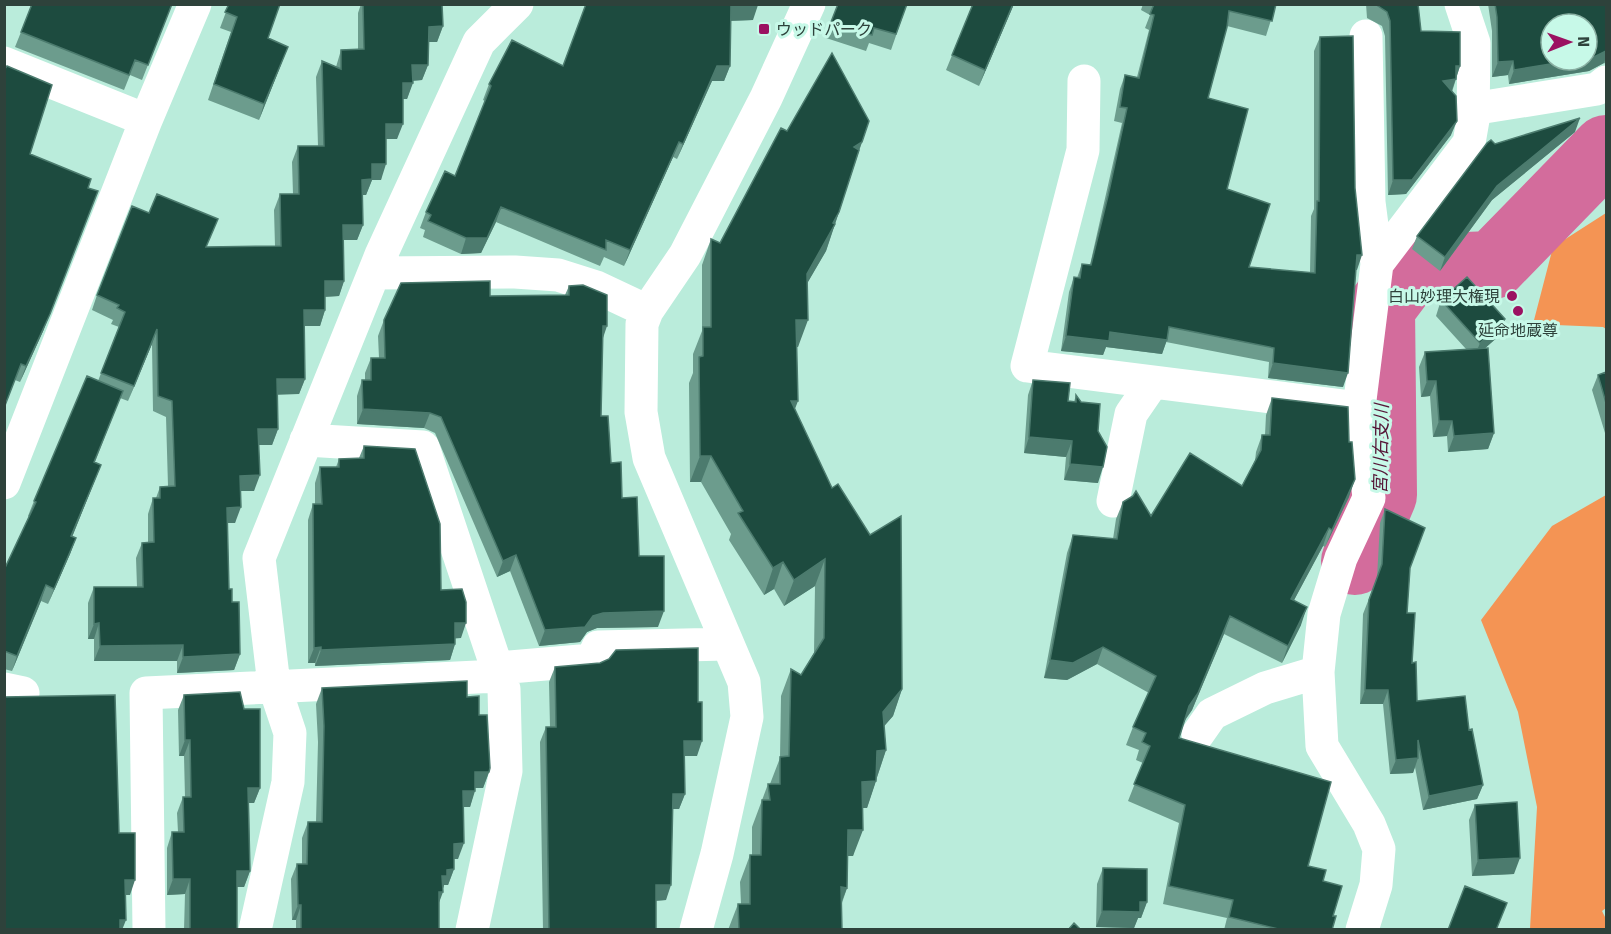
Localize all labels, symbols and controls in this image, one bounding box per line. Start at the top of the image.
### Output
north arrow [1539,12,1599,72]
place label: ウッドパーク [776,20,872,39]
marker: ウッドパーク [757,22,771,36]
text: N [1574,36,1593,47]
place label: 白山妙理大権現 [1388,287,1500,306]
marker: 白山妙理大権現 [1505,289,1519,303]
marker: 延命地蔵尊 [1511,304,1525,318]
place label: 延命地蔵尊 [1478,321,1558,340]
water label: 宮川右支川 [1369,402,1393,494]

